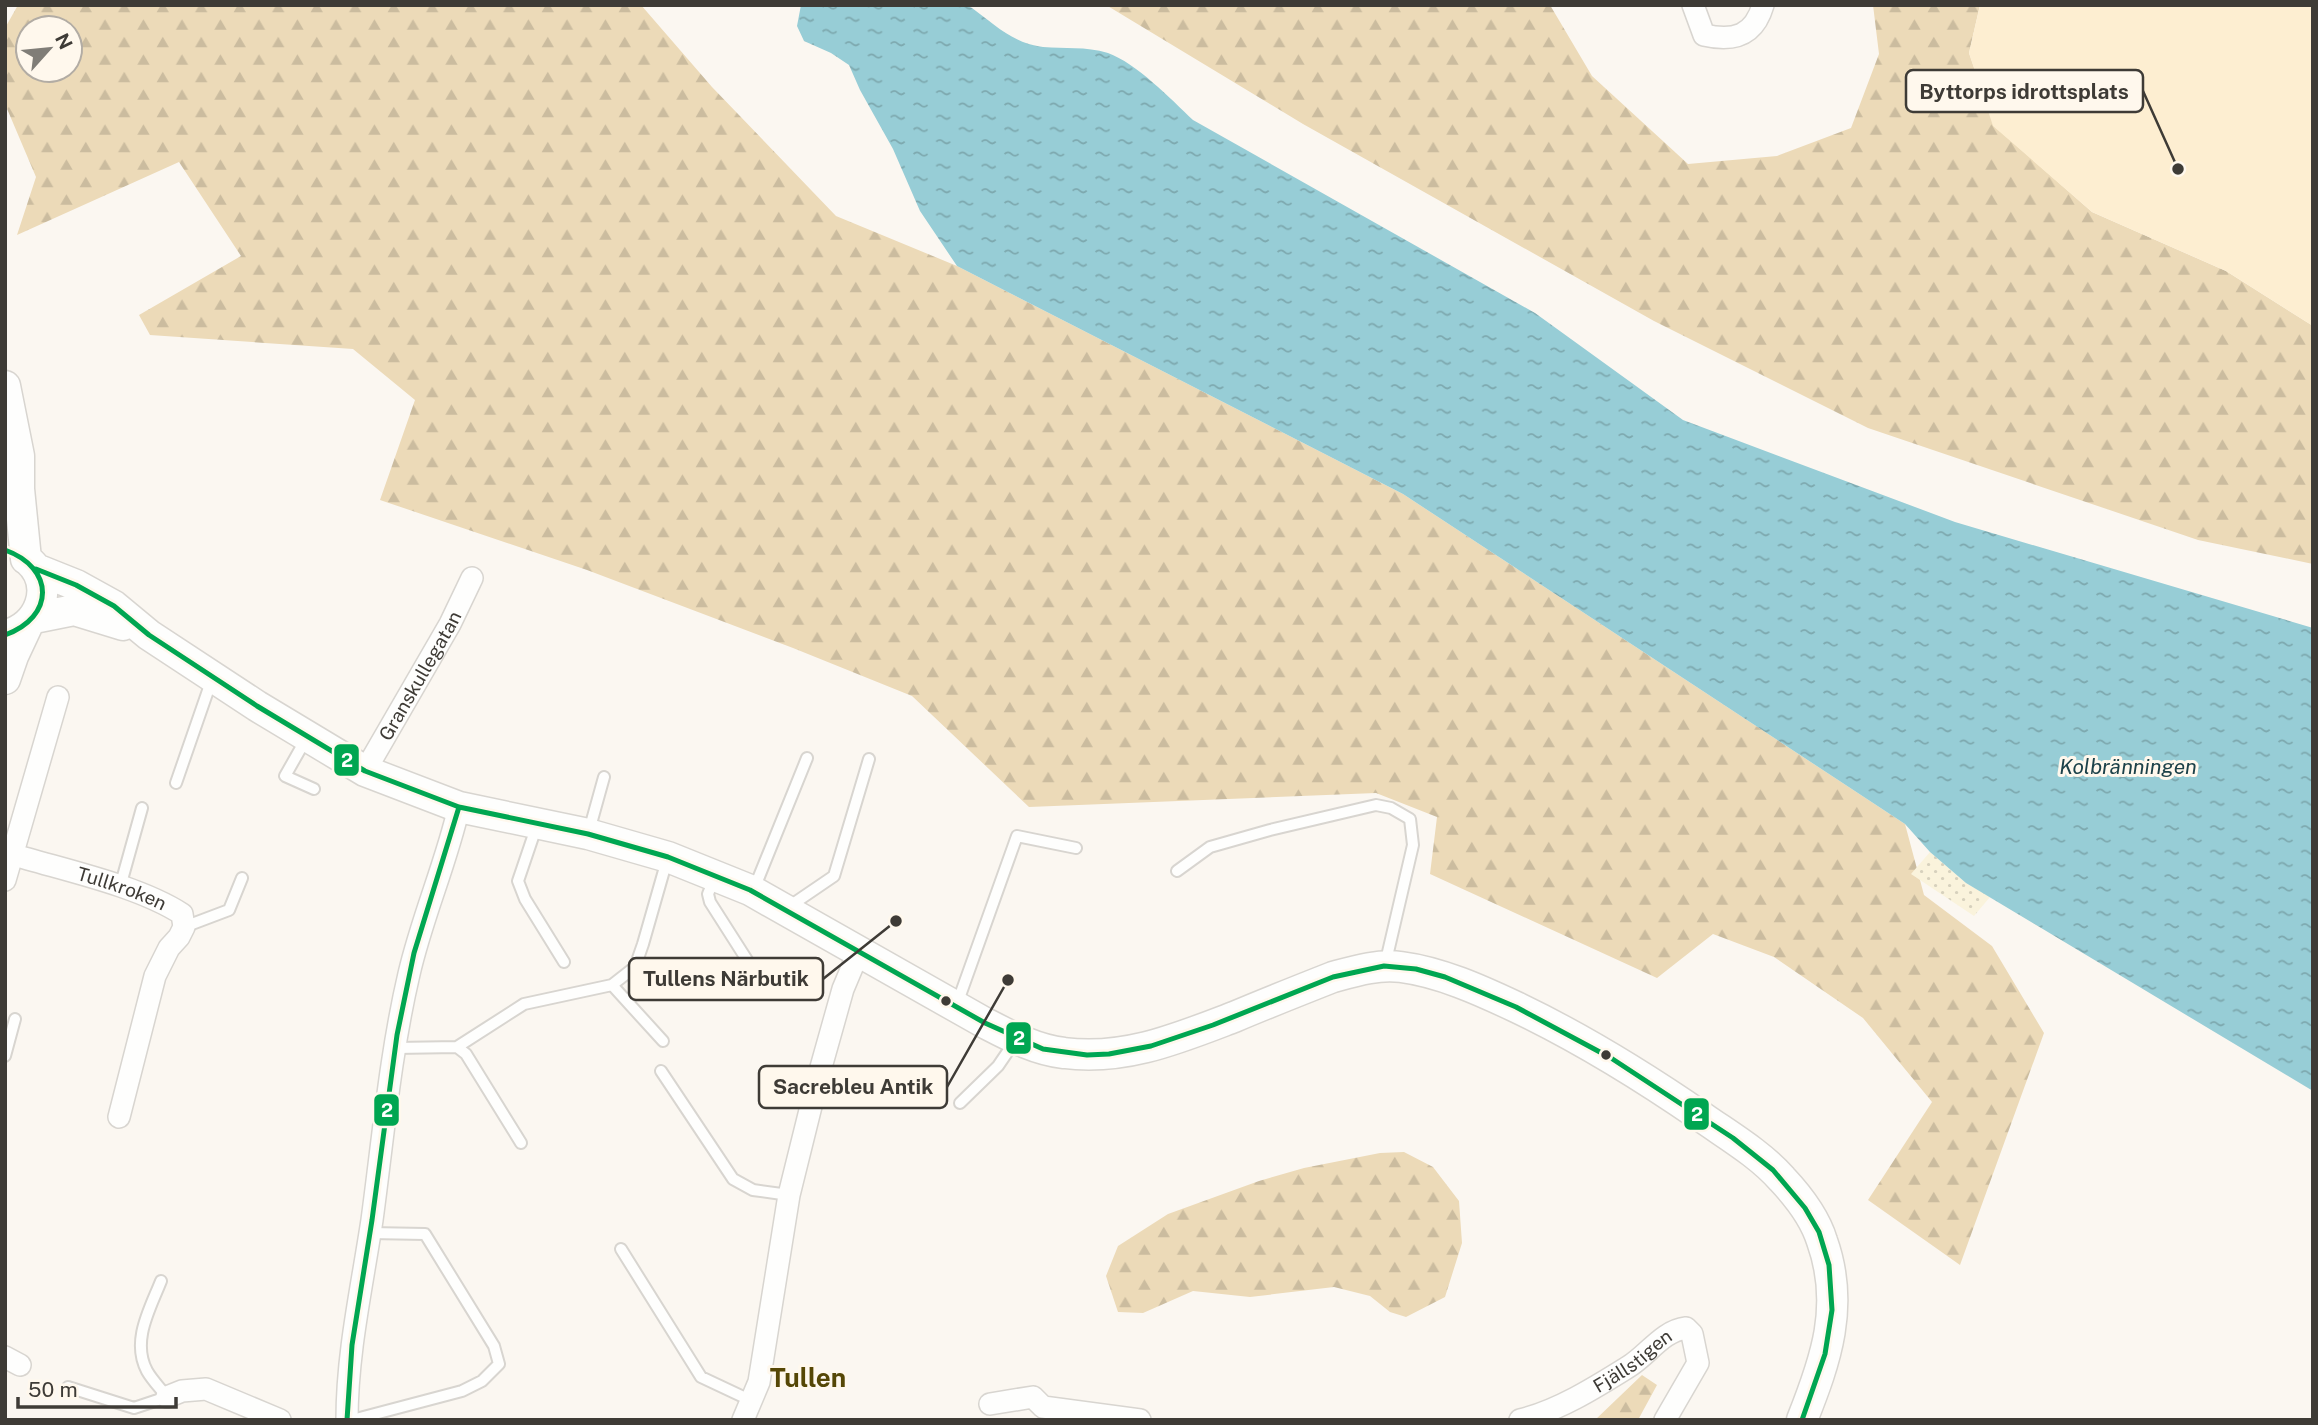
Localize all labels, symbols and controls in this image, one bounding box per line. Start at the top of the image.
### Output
north arrow [14,14,84,84]
text: N [51,30,77,53]
callout: Byttorps idrottsplats [1906,70,2143,112]
text: Byttorps idrottsplats [1919,79,2129,104]
street label: Granskullegatan [374,608,466,744]
line badge: 2 [333,743,360,777]
text: 2 [341,749,353,771]
water label: Kolbränningen [2059,754,2197,779]
street label: Tullkroken [75,862,170,914]
callout: Tullens Närbutik [629,958,823,1000]
text: Tullens Närbutik [643,966,809,991]
unlabelled marker [939,994,953,1008]
line badge: 2 [1005,1021,1032,1055]
text: 2 [1013,1027,1025,1049]
unlabelled marker [1599,1048,1613,1062]
callout: Sacrebleu Antik [759,1066,947,1108]
text: Sacrebleu Antik [773,1074,933,1099]
line badge: 2 [373,1093,400,1127]
line badge: 2 [1683,1097,1710,1131]
text: 2 [381,1099,393,1121]
text: 2 [1691,1103,1703,1125]
street label: Fjällstigen [1589,1324,1676,1397]
district label: Tullen [770,1362,846,1393]
scale bar [18,1366,175,1410]
text: 50 m [28,1377,78,1402]

